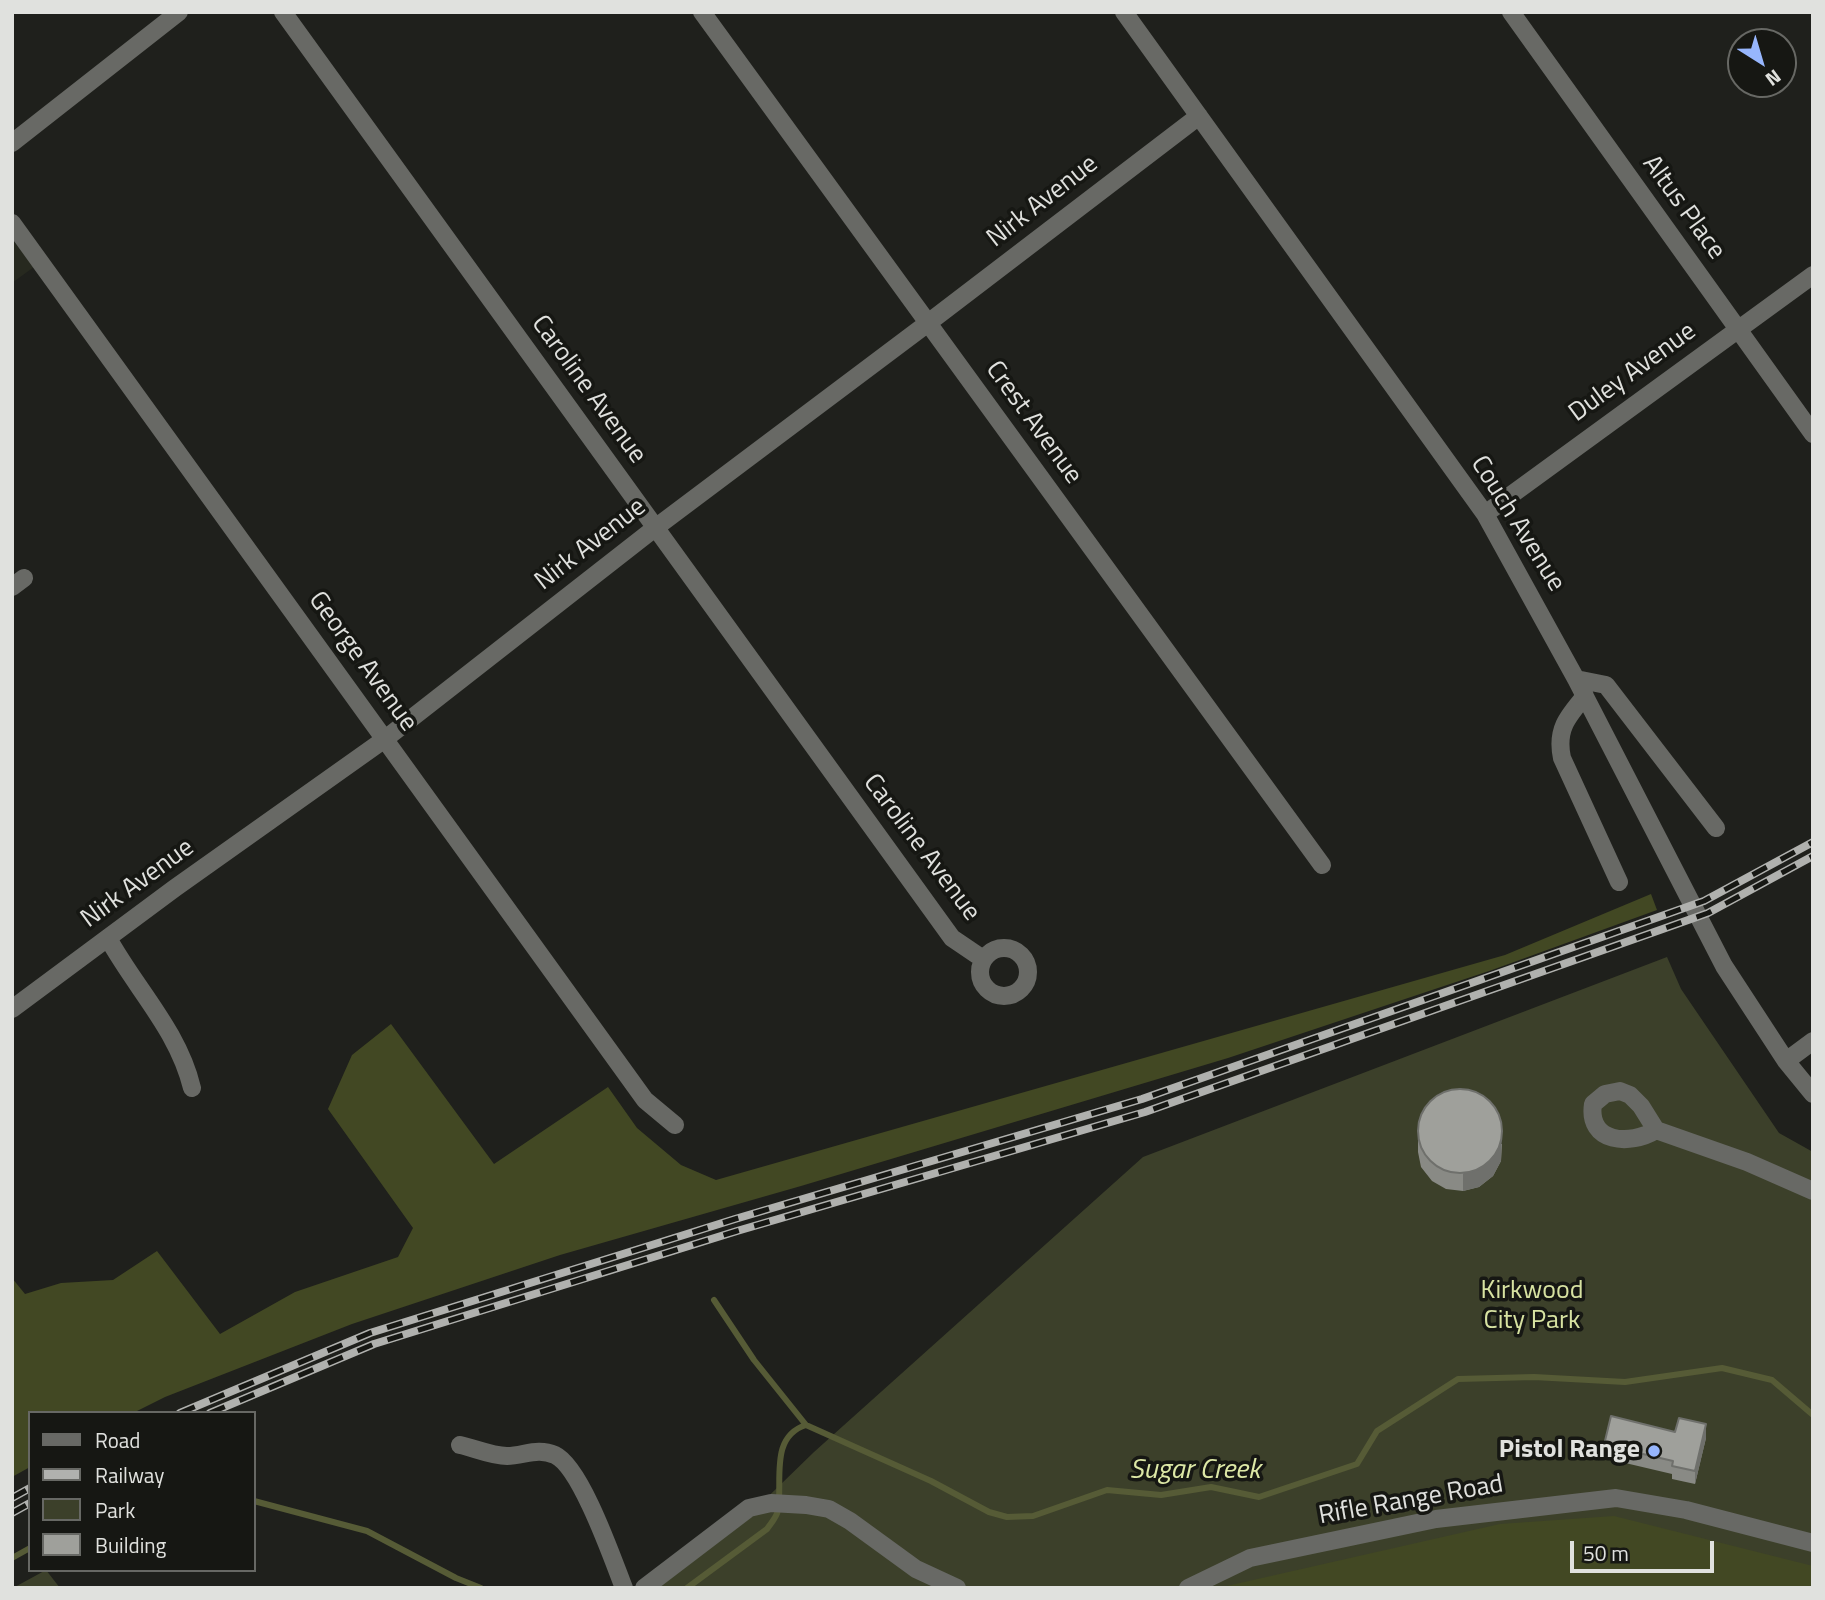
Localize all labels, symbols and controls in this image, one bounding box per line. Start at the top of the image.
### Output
north arrow [1727,28,1797,98]
text: N [1760,63,1788,94]
street label: Nirk Avenue [981,149,1105,255]
street label: Altus Place [1635,150,1731,266]
street label: Caroline Avenue [524,310,652,470]
street label: Duley Avenue [1564,317,1702,429]
street label: Crest Avenue [978,356,1088,490]
street label: Couch Avenue [1463,451,1571,597]
street label: Nirk Avenue [529,492,653,598]
street label: George Avenue [301,586,423,738]
street label: Caroline Avenue [856,769,986,927]
street label: Nirk Avenue [76,833,200,935]
park label: Kirkwood City Park [1481,1276,1583,1338]
legend [28,1411,256,1572]
text: Road [95,1424,140,1456]
place label: Pistol Range [1499,1435,1640,1467]
marker: Pistol Range [1646,1443,1662,1459]
water label: Sugar Creek [1130,1454,1260,1488]
text: Railway [95,1459,164,1491]
street label: Rifle Range Road [1316,1469,1506,1533]
text: Park [95,1494,135,1526]
scale bar [1573,1526,1716,1570]
text: Building [95,1529,166,1561]
text: 50 m [1583,1537,1629,1569]

